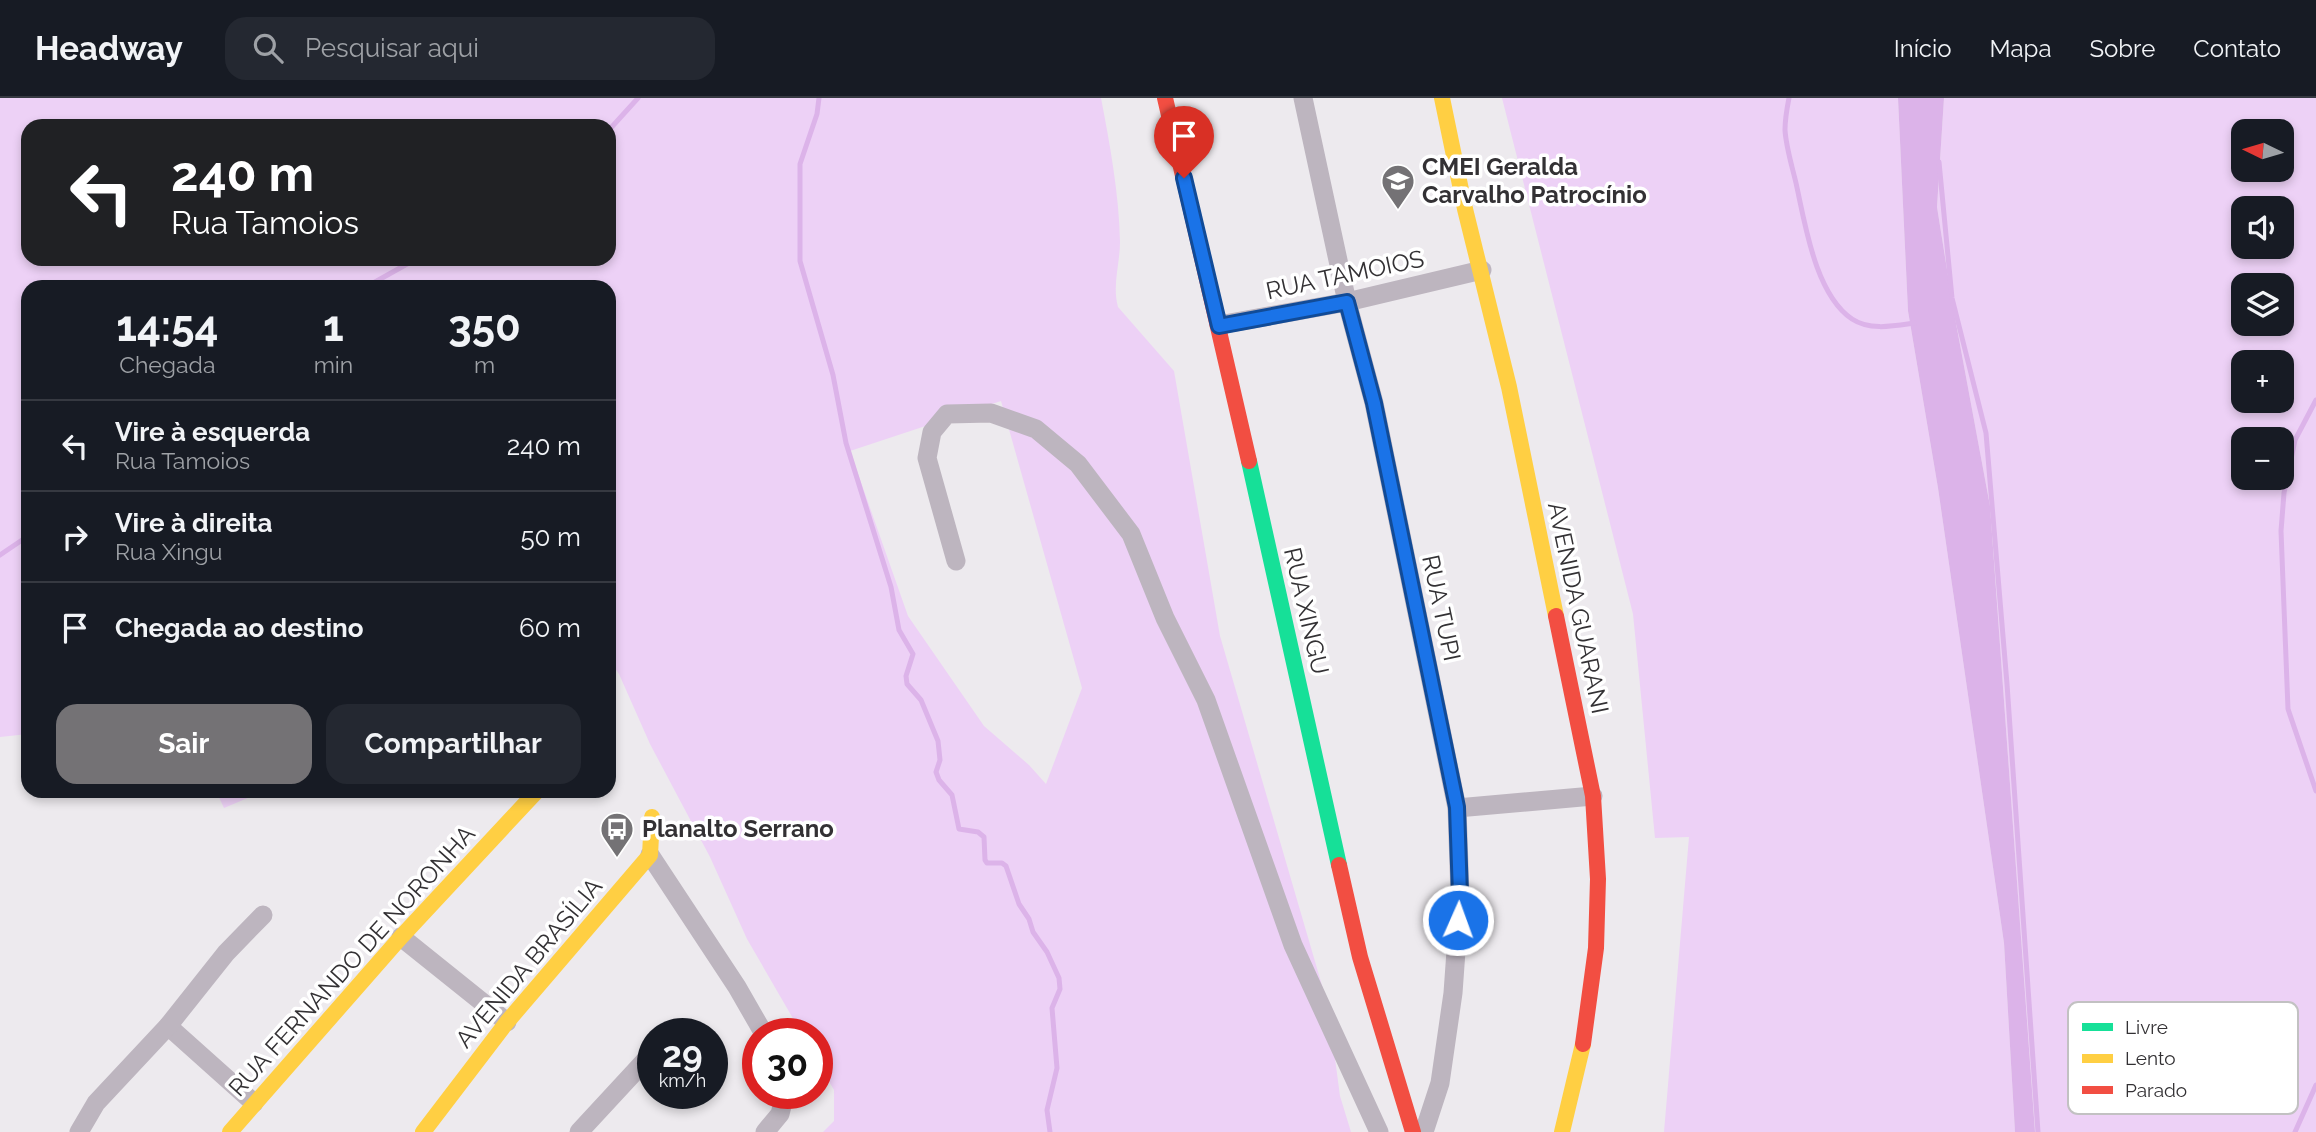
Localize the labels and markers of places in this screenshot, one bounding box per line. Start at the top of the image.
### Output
pin [1154,106,1214,178]
place label: CMEI Geralda Carvalho Patrocínio [1422,152,1647,209]
school or university icon: CMEI Geralda Carvalho Patrocínio [1379,162,1417,211]
bus stop icon: Planalto Serrano [598,810,636,859]
place label: Planalto Serrano [642,814,834,843]

